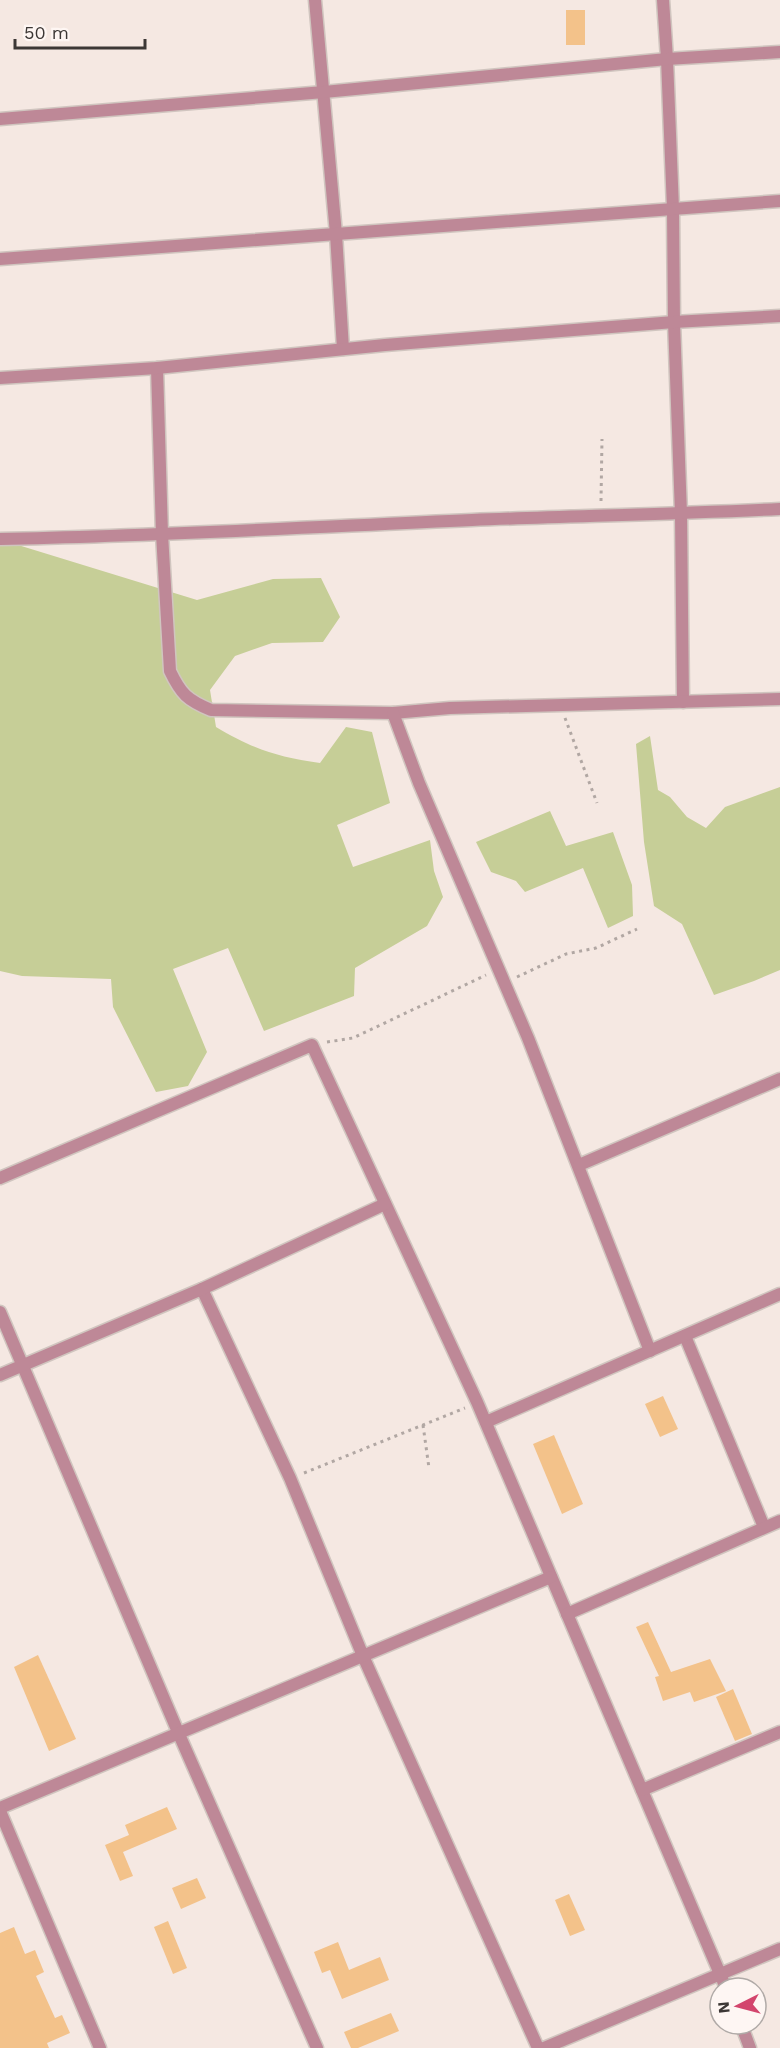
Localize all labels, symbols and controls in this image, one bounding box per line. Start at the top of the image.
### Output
scale bar [15,12,146,50]
text: 50 m [24,22,69,43]
north arrow [708,1976,768,2036]
text: N [714,2001,734,2014]

